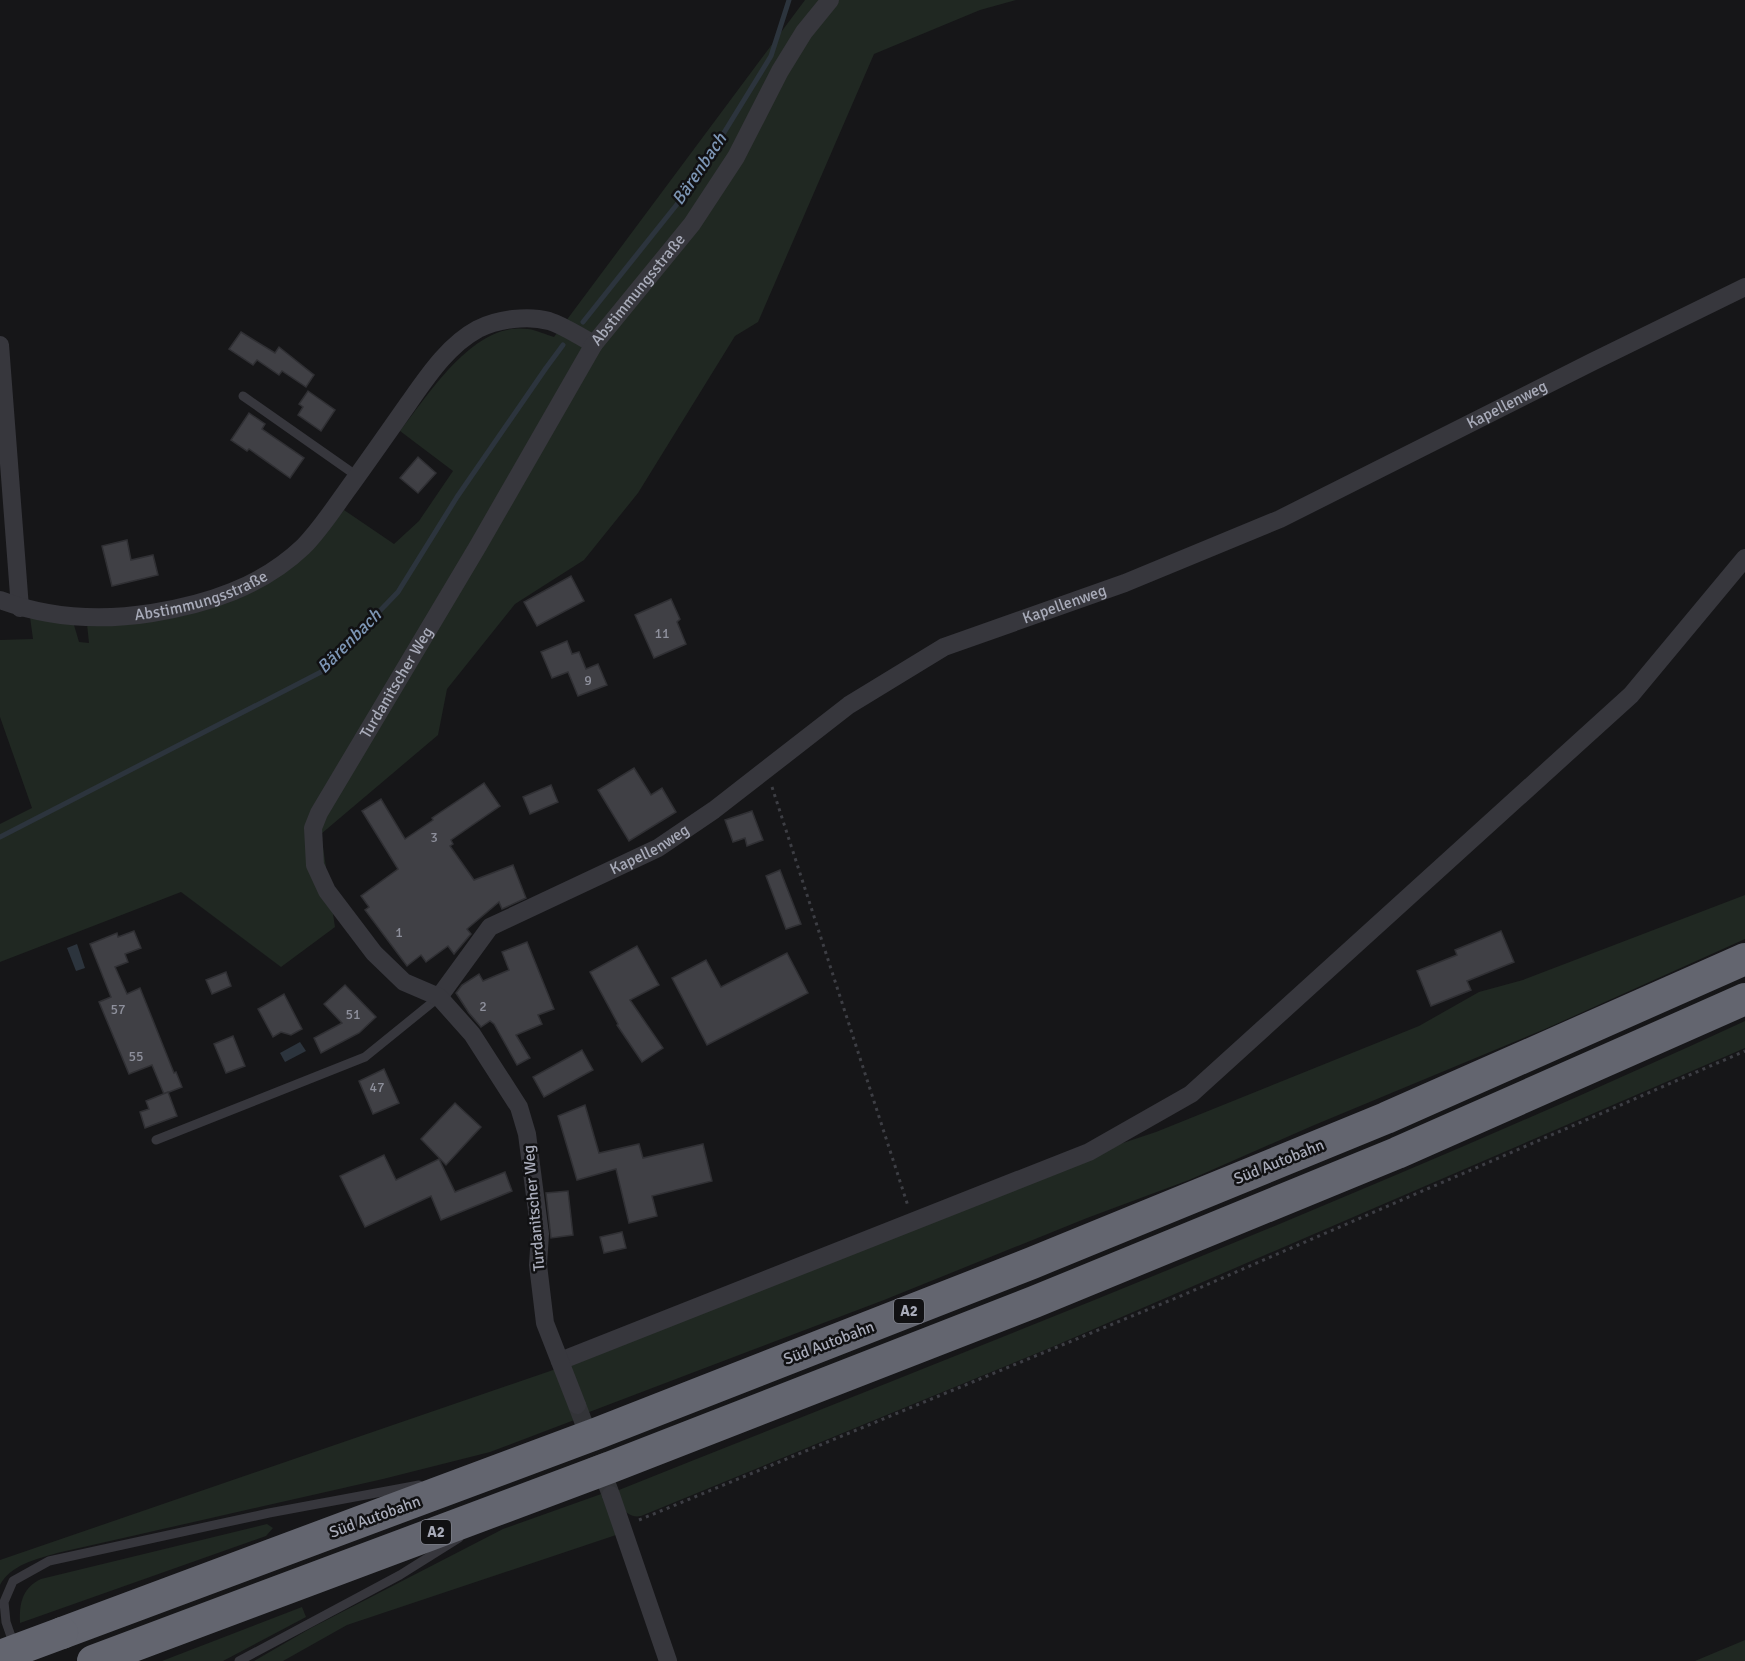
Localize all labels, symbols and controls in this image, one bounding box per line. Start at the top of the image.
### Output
water label: Bärenbach [667,128,732,209]
street label: Abstimmungsstraße [587,230,690,350]
street label: Kapellenweg [1463,376,1551,433]
street label: Abstimmungsstraße [134,566,271,625]
street label: Kapellenweg [1020,580,1109,628]
water label: Bärenbach [312,603,387,678]
street label: Turdanitscher Weg [356,623,438,742]
house number: 11 [654,625,670,642]
house number: 9 [584,672,592,689]
street label: Kapellenweg [607,820,693,879]
house number: 3 [430,829,438,846]
house number: 1 [395,924,403,941]
house number: 2 [479,998,487,1015]
house number: 57 [110,1001,126,1018]
house number: 51 [345,1006,361,1023]
house number: 55 [128,1048,144,1065]
house number: 47 [369,1079,385,1096]
street label: Süd Autobahn [1231,1135,1327,1189]
street label: Turdanitscher Weg [519,1144,549,1272]
road number: A2 [894,1299,924,1323]
street label: Süd Autobahn [781,1317,877,1369]
street label: Süd Autobahn [327,1491,423,1543]
road number: A2 [421,1520,451,1544]

